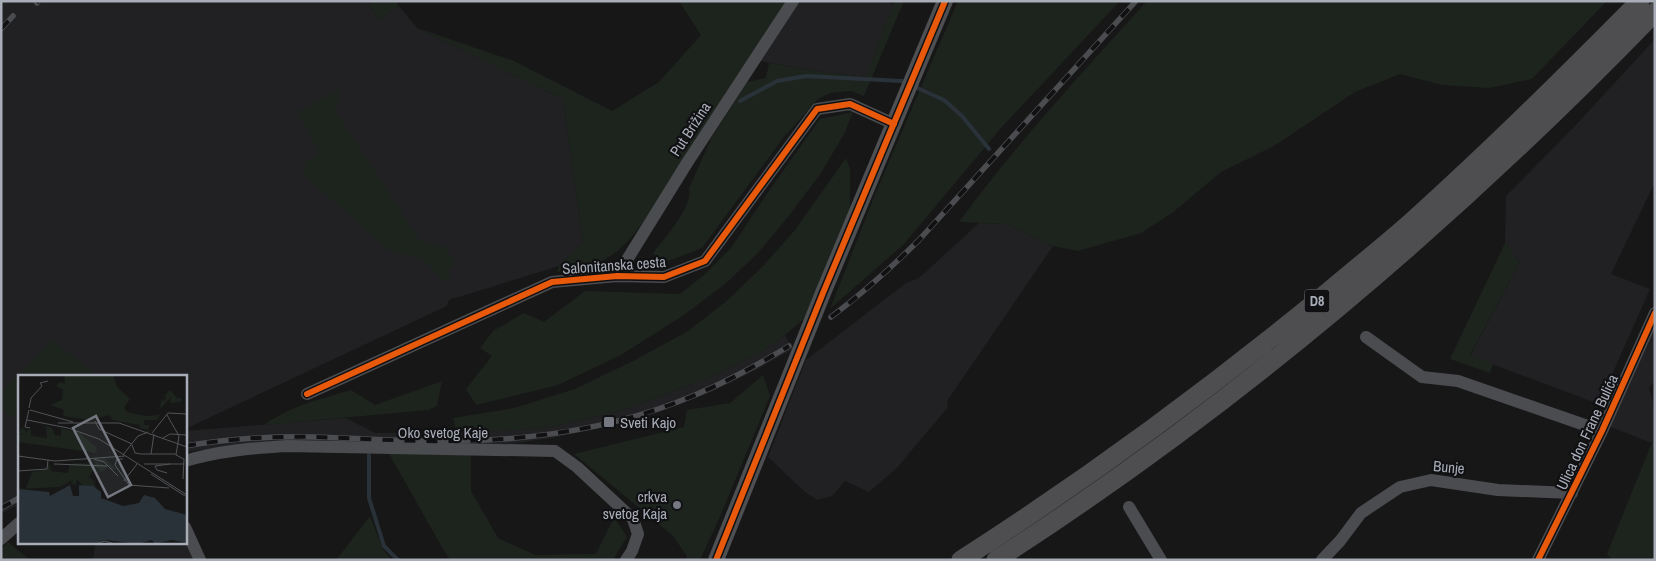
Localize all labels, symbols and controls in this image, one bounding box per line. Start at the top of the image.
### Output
street label: Put Brižina [665,98,715,160]
street label: Salonitanska cesta [561,251,667,279]
road number: D8 [1304,290,1330,312]
street label: Ulica don Frane Bulića [1551,371,1623,493]
inset map [18,375,186,544]
place label: Sveti Kajo [620,412,676,433]
marker: Sveti Kajo [602,415,616,429]
street label: Oko svetog Kaje [398,422,488,443]
street label: Bunje [1432,455,1466,479]
place label: crkva svetog Kaja [603,486,667,524]
marker: crkva svetog Kaja [671,499,683,511]

